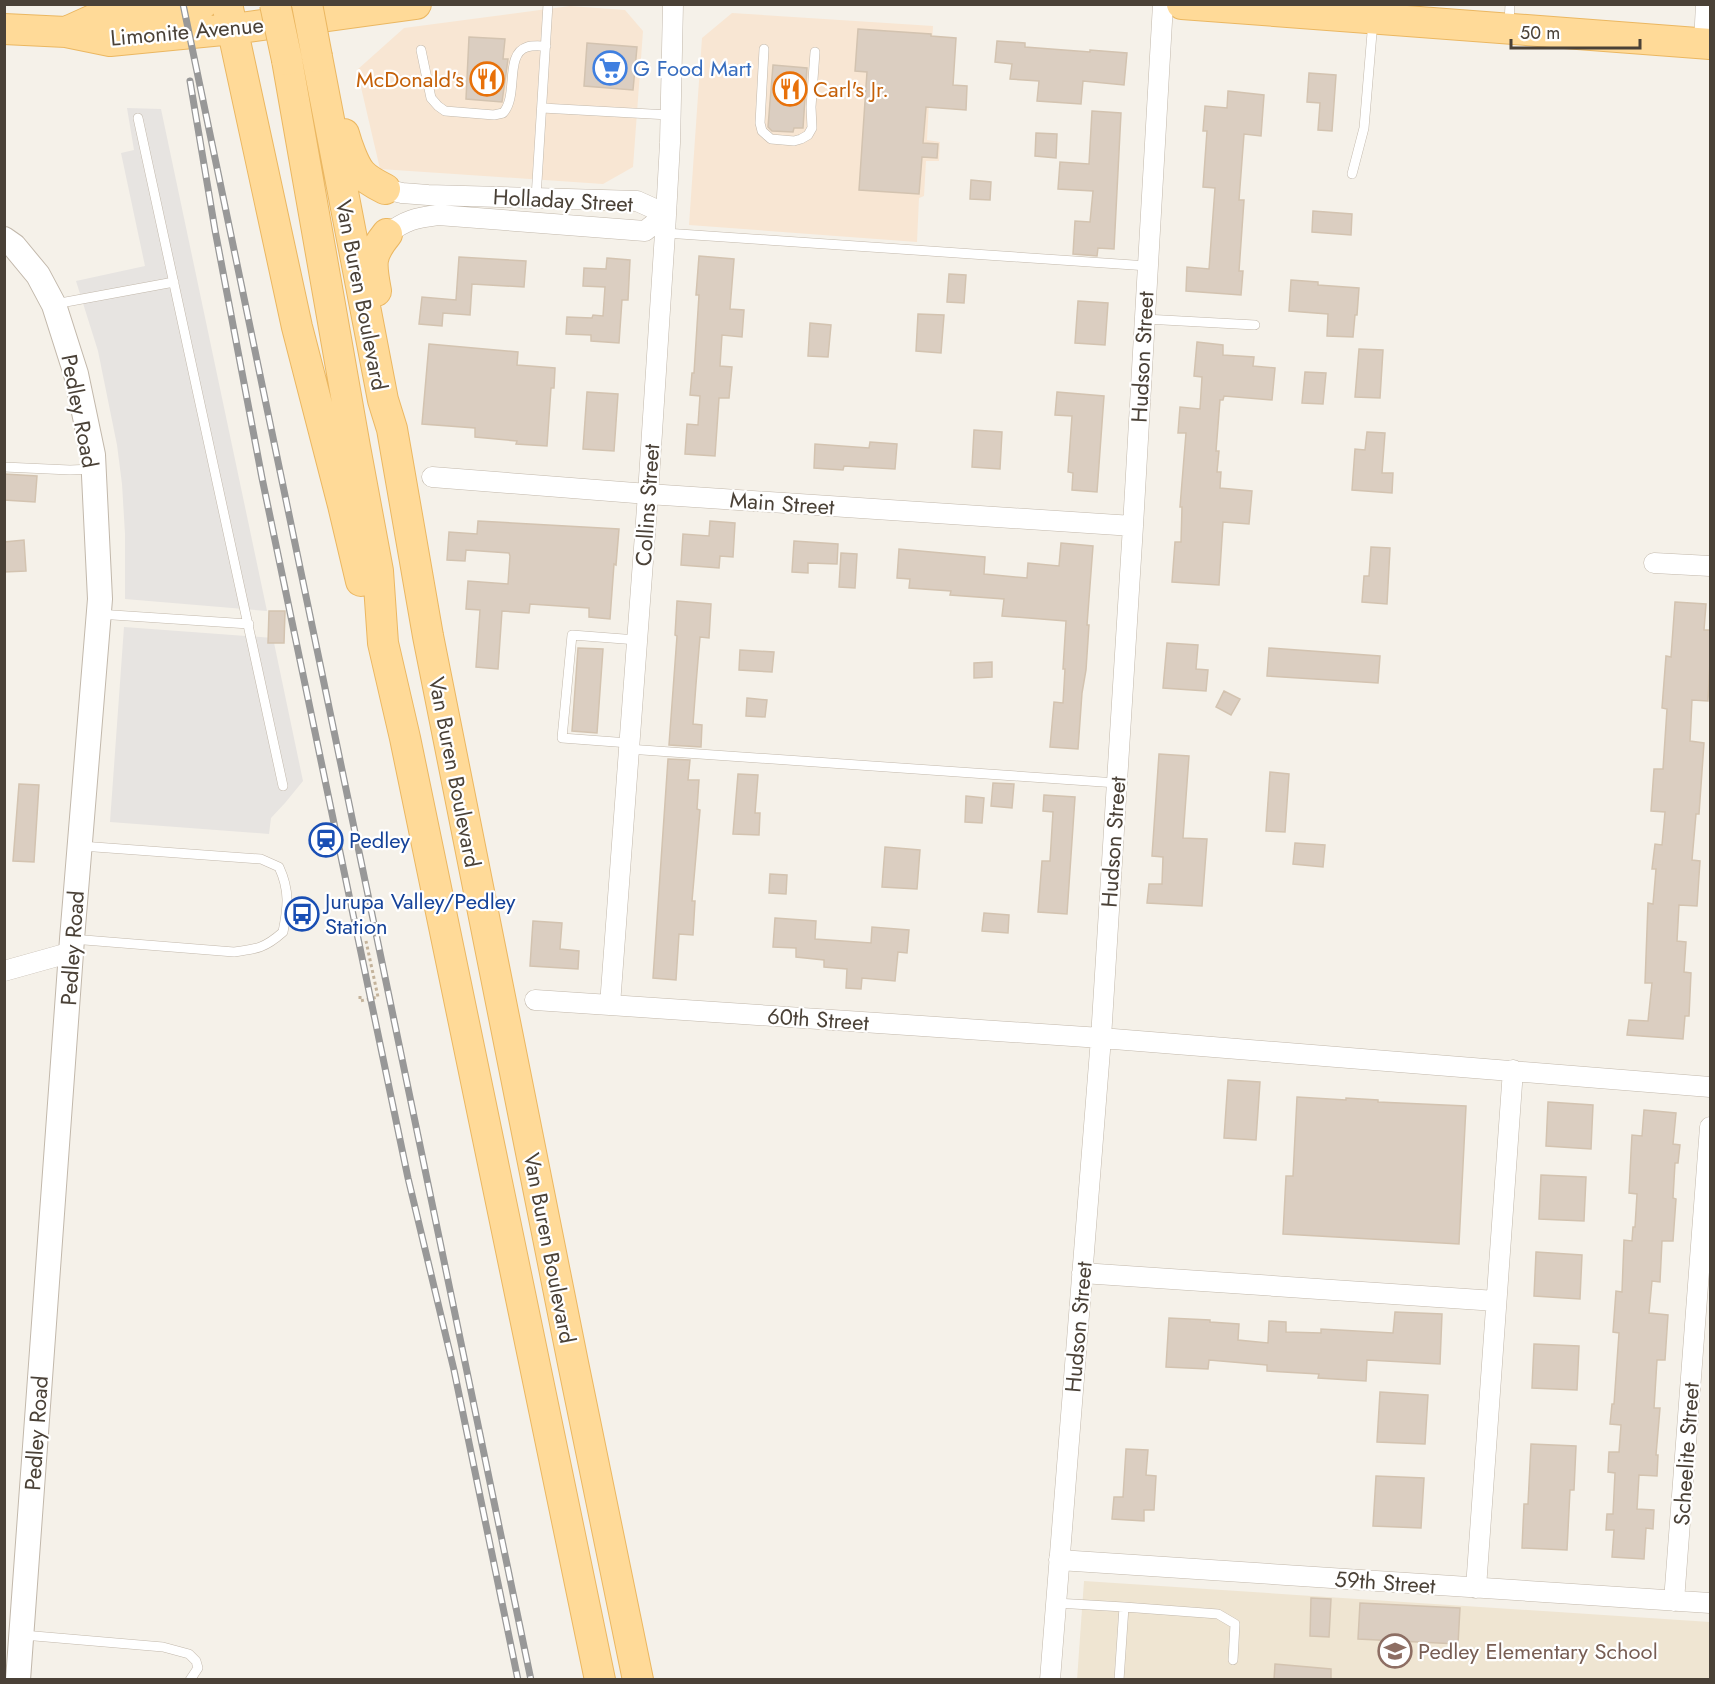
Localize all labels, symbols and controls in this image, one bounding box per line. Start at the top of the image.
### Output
street label: Limonite Avenue [109,8,265,54]
scale bar [1511,12,1640,50]
text: 50 m [1520,20,1560,46]
supermarket icon: G Food Mart [592,50,628,86]
place label: G Food Mart [633,52,752,84]
restaurant icon: McDonald's [469,61,505,97]
place label: McDonald's [356,63,464,95]
restaurant icon: Carl's Jr. [772,71,808,107]
place label: Carl's Jr. [813,73,889,105]
street label: Holladay Street [492,180,635,220]
street label: Van Buren Boulevard [328,197,396,393]
street label: Hudson Street [1123,290,1161,423]
street label: Pedley Road [53,351,107,471]
street label: Collins Street [627,442,667,567]
street label: Main Street [729,483,836,523]
street label: Van Buren Boulevard [421,674,489,870]
street label: Hudson Street [1092,775,1134,909]
station icon: Pedley [308,822,344,858]
place label: Pedley [349,824,410,856]
place label: Jurupa Valley/Pedley Station [322,885,516,942]
street label: Pedley Road [52,889,92,1007]
bus stop icon: Jurupa Valley/Pedley Station [284,896,320,932]
street label: 60th Street [766,999,871,1039]
street label: Van Buren Boulevard [516,1150,584,1346]
street label: Hudson Street [1056,1259,1100,1394]
street label: Pedley Road [16,1374,56,1492]
street label: Scheelite Street [1665,1381,1707,1527]
street label: 59th Street [1333,1563,1437,1602]
school or university icon: Pedley Elementary School [1377,1633,1413,1669]
place label: Pedley Elementary School [1418,1635,1658,1667]

